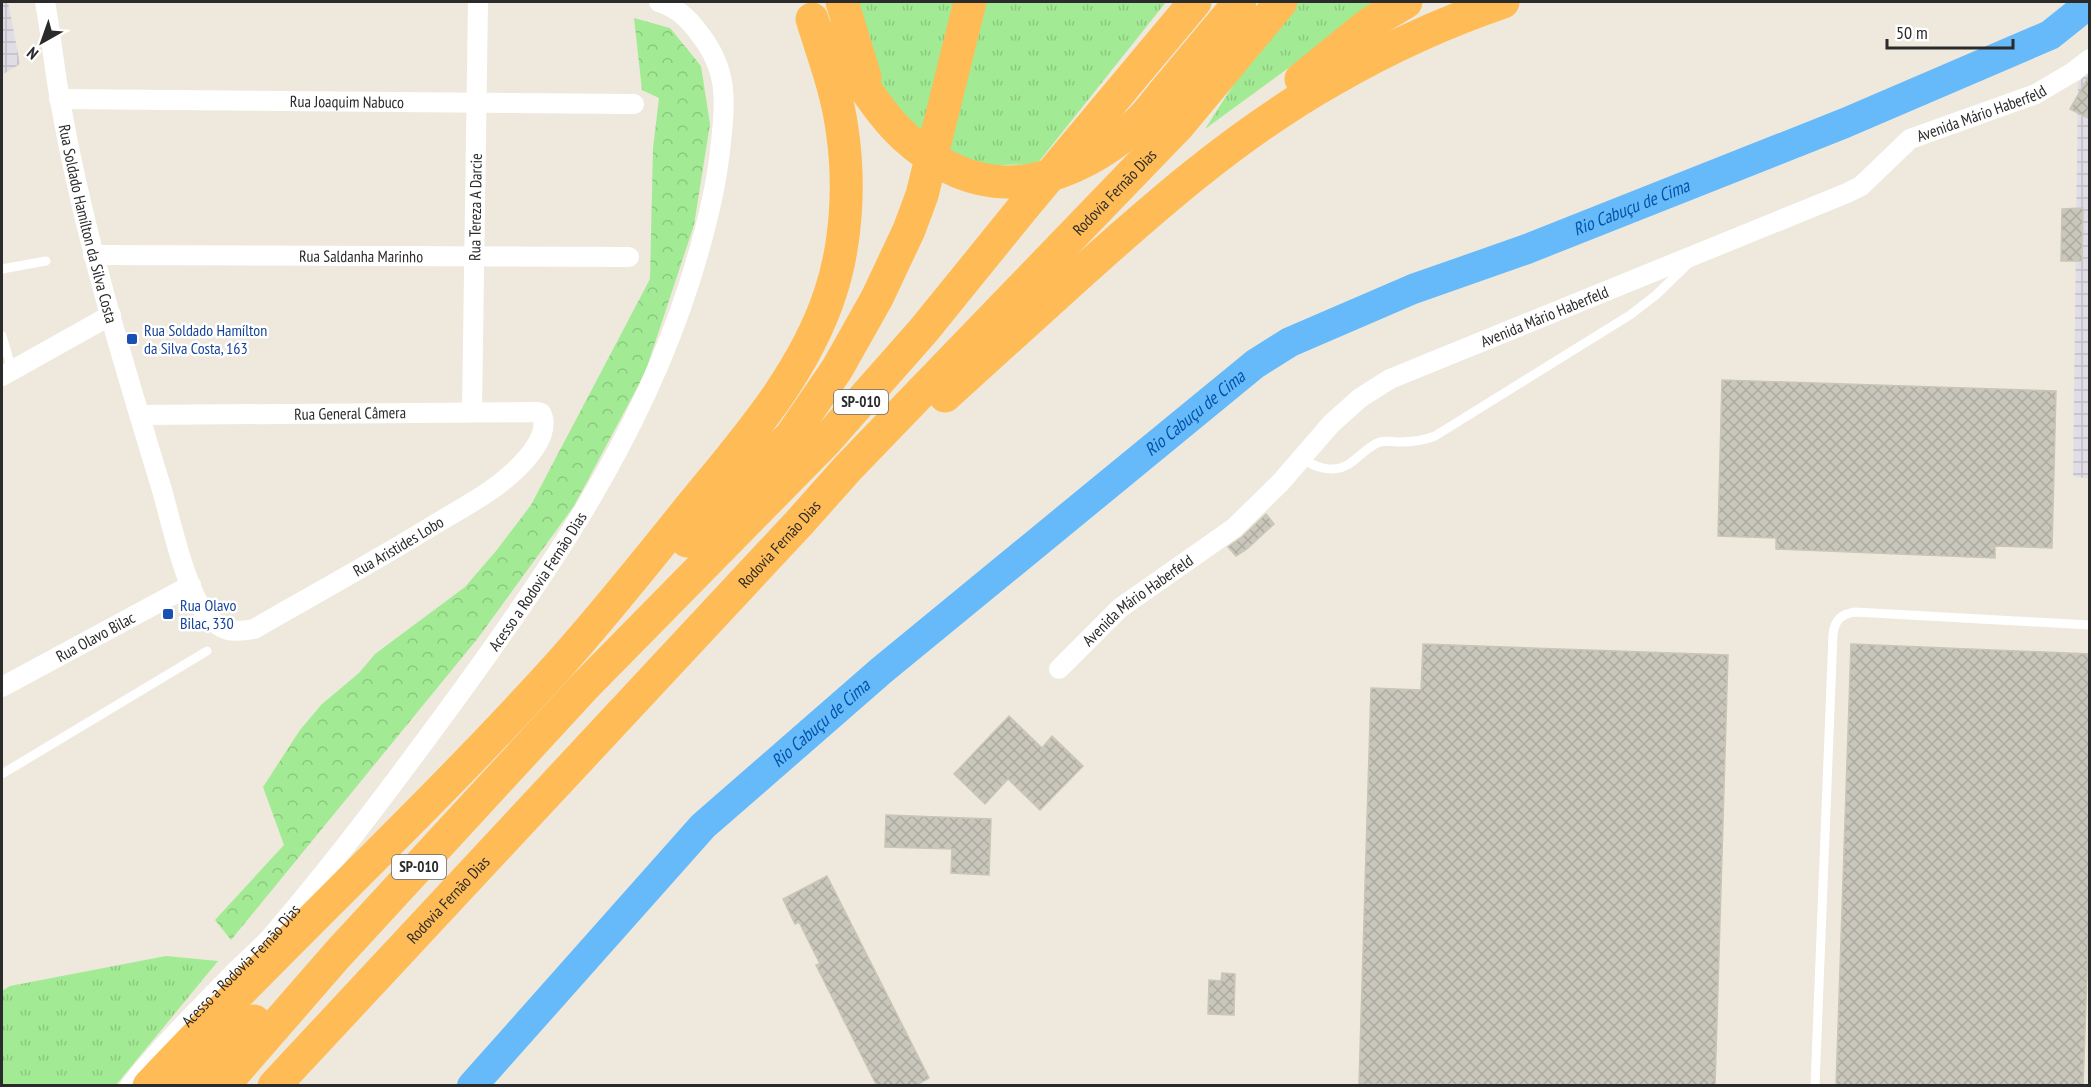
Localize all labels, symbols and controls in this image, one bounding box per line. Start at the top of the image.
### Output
north arrow [12,12,72,72]
scale bar [1887,12,2013,50]
text: 50 m [1896,21,1928,44]
text: N [23,43,42,64]
street label: Avenida Mário Haberfeld [1914,80,2050,146]
street label: Rua Joaquim Nabuco [290,91,404,112]
street label: Rua Soldado Hamílton da Silva Costa [55,123,122,325]
street label: Rodovia Fernão Dias [1068,145,1161,239]
street label: Rua Tereza A Darcie [464,153,486,261]
water label: Rio Cabuçu de Cima [1570,174,1693,241]
street label: Rua Saldanha Marinho [299,246,423,266]
street label: Avenida Mário Haberfeld [1478,281,1611,351]
place label: Rua Soldado Hamílton da Silva Costa, 163 [144,320,267,358]
marker: Rua Soldado Hamílton da Silva Costa, 163 [125,332,139,346]
water label: Rio Cabuçu de Cima [1140,364,1250,461]
road number: SP-010 [834,390,888,414]
street label: Rua General Câmera [294,402,406,424]
street label: Rodovia Fernão Dias [734,496,825,592]
street label: Acesso a Rodovia Fernão Dias [484,508,591,655]
street label: Rua Aristides Lobo [349,511,447,581]
street label: Avenida Mário Haberfeld [1078,550,1197,650]
place label: Rua Olavo Bilac, 330 [180,595,237,633]
street label: Rua Olavo Bilac [52,607,138,666]
marker: Rua Olavo Bilac, 330 [161,607,175,621]
water label: Rio Cabuçu de Cima [766,673,875,772]
street label: Rodovia Fernão Dias [402,852,494,947]
road number: SP-010 [392,855,446,879]
street label: Acesso a Rodovia Fernão Dias [177,900,304,1031]

